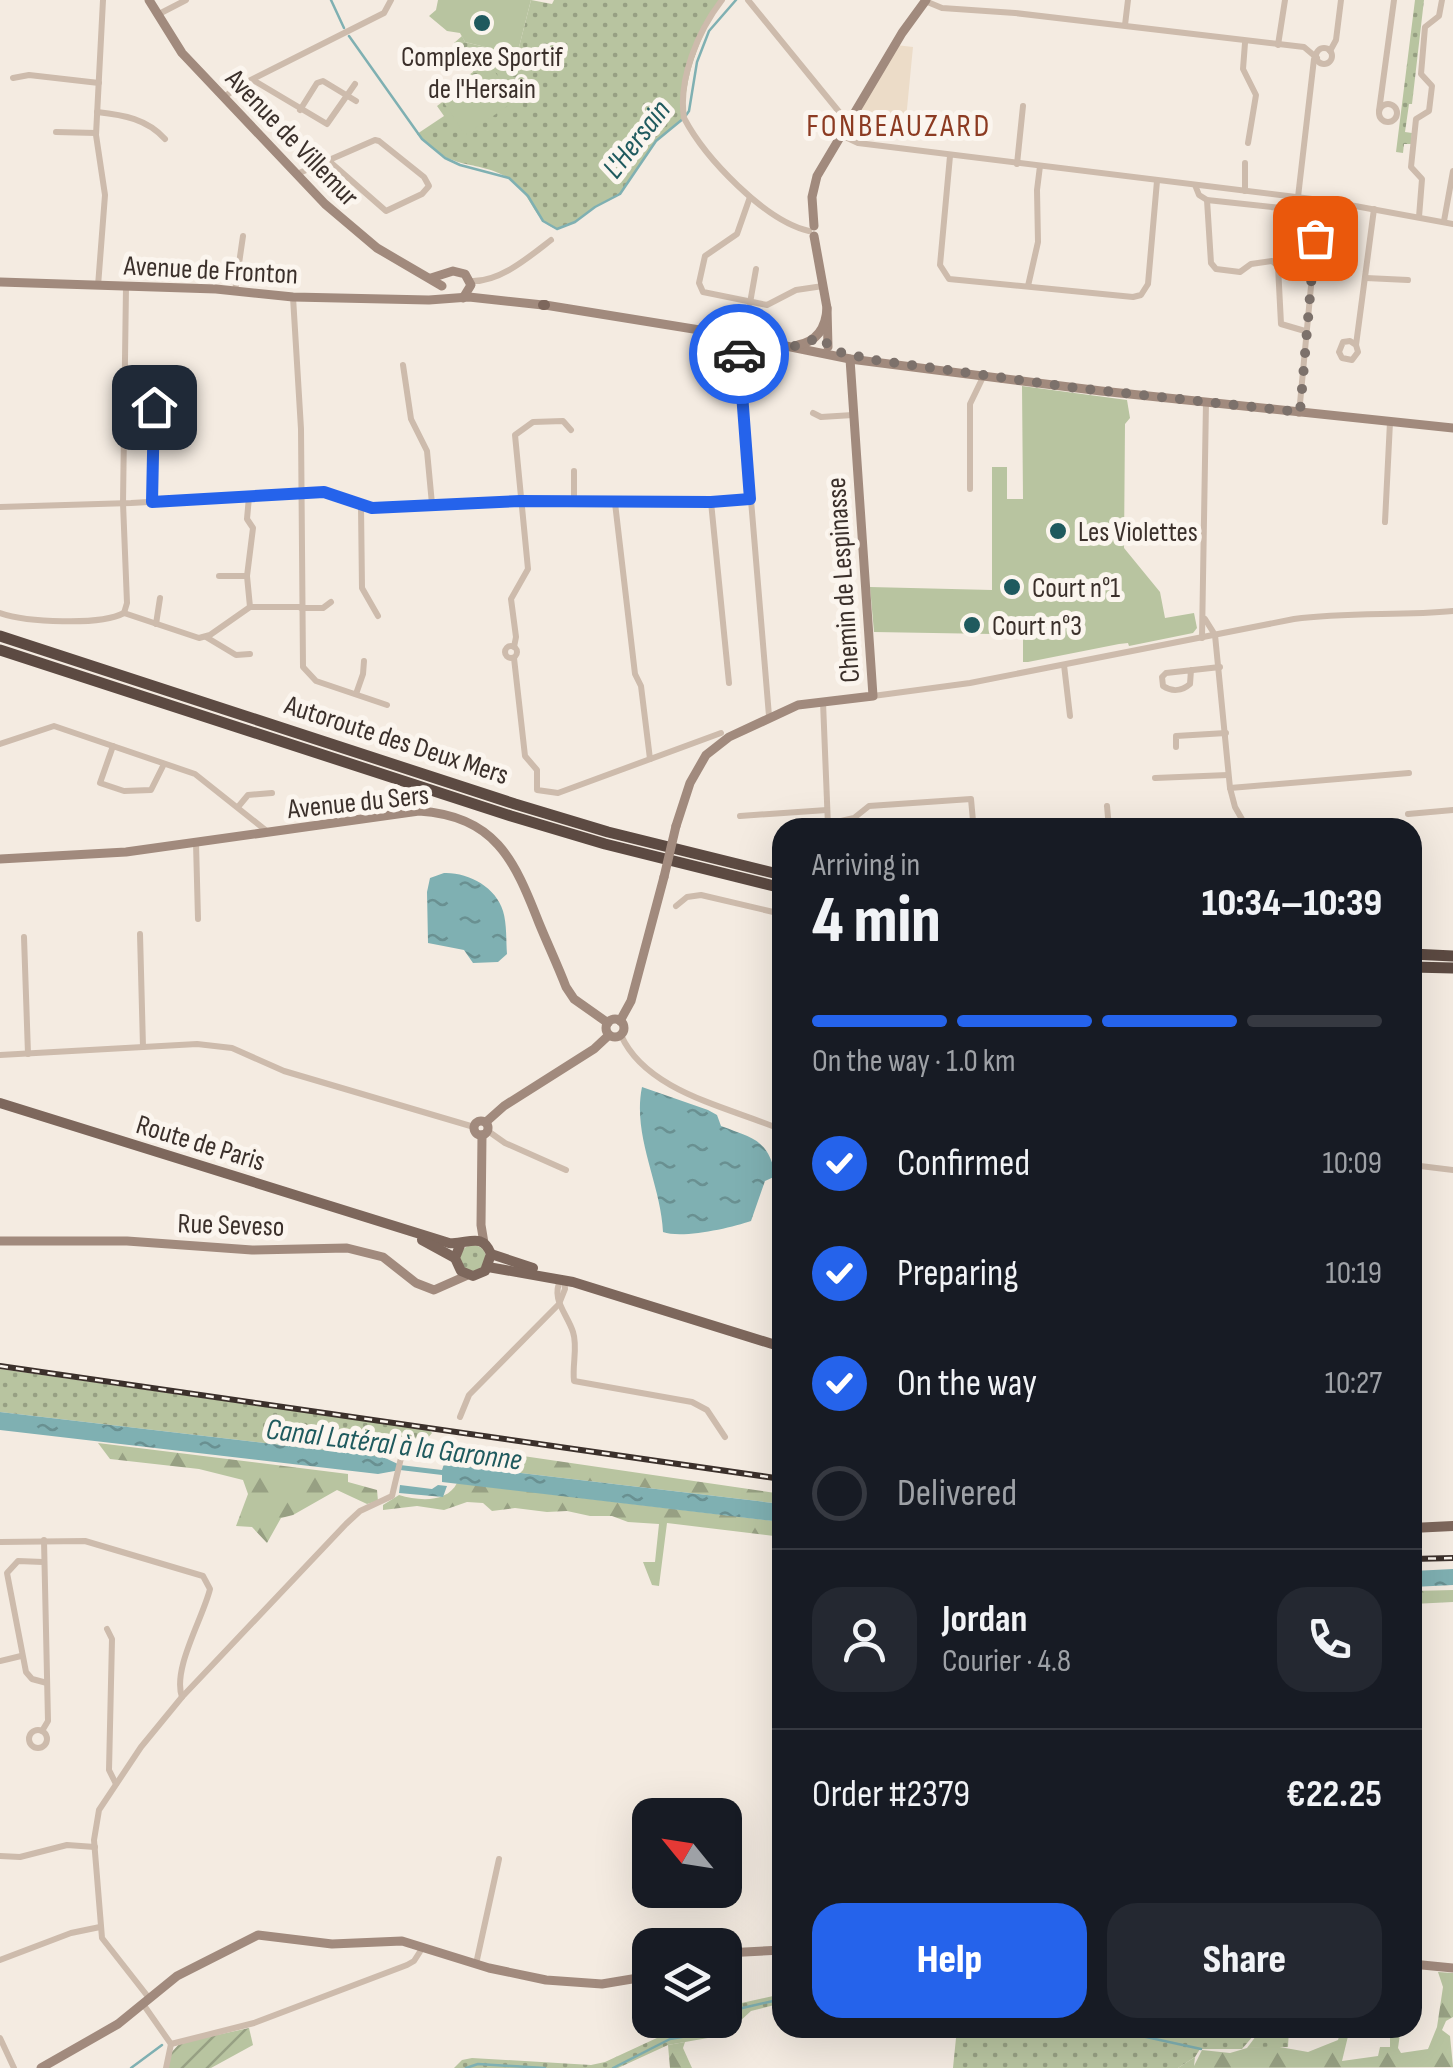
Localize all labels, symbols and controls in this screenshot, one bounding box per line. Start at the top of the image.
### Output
marker: Complexe Sportif de l'Hersain [471,12,493,34]
place label: Complexe Sportif de l'Hersain [401,41,564,106]
street label: Avenue de Villemur [218,62,365,213]
water label: L'Hersain [595,93,678,186]
district label: FONBEAUZARD [806,107,992,146]
pin [1273,196,1358,281]
icon: bag [1288,211,1343,266]
street label: Avenue de Fronton [122,249,299,292]
courier [689,304,789,404]
icon: car [712,327,767,382]
pin [112,365,197,450]
icon: home [127,380,182,435]
street label: Chemin de Lespinasse [820,476,867,684]
place label: Les Violettes [1078,516,1198,549]
marker: Les Violettes [1047,520,1069,542]
place label: Court n°1 [1032,572,1120,605]
marker: Court n°1 [1001,576,1023,598]
place label: Court n°3 [992,610,1082,643]
marker: Court n°3 [961,614,983,636]
street label: Autoroute des Deux Mers [280,688,513,792]
street label: Avenue du Sers [285,779,430,826]
text: Arriving in [812,846,920,885]
text: 10:34–10:39 [1202,881,1382,926]
text: 4 min [812,883,941,961]
text: On the way · 1.0 km [812,1042,1016,1081]
street label: Route de Paris [132,1108,269,1179]
icon: check [812,1136,867,1191]
text: Confirmed [897,1141,1030,1186]
text: 10:09 [1322,1144,1382,1183]
street label: Rue Seveso [177,1207,285,1244]
icon: check [812,1246,867,1301]
text: Preparing [897,1251,1018,1296]
text: 10:19 [1325,1254,1382,1293]
icon: check [812,1356,867,1411]
text: On the way [897,1361,1037,1406]
text: 10:27 [1325,1364,1382,1403]
water label: Canal Latéral à la Garonne [264,1411,524,1479]
text: Delivered [897,1471,1017,1516]
button: person [812,1587,917,1692]
button: phone [1277,1587,1382,1692]
text: Jordan [942,1597,1027,1642]
text: Courier · 4.8 [942,1642,1071,1681]
text: Order #2379 [812,1772,970,1817]
text: €22.25 [1286,1772,1382,1817]
north arrow [632,1798,742,1908]
map controls [632,1798,742,2038]
button: Help [812,1903,1087,2018]
button: Share [1107,1903,1382,2018]
button: layers [632,1928,742,2038]

